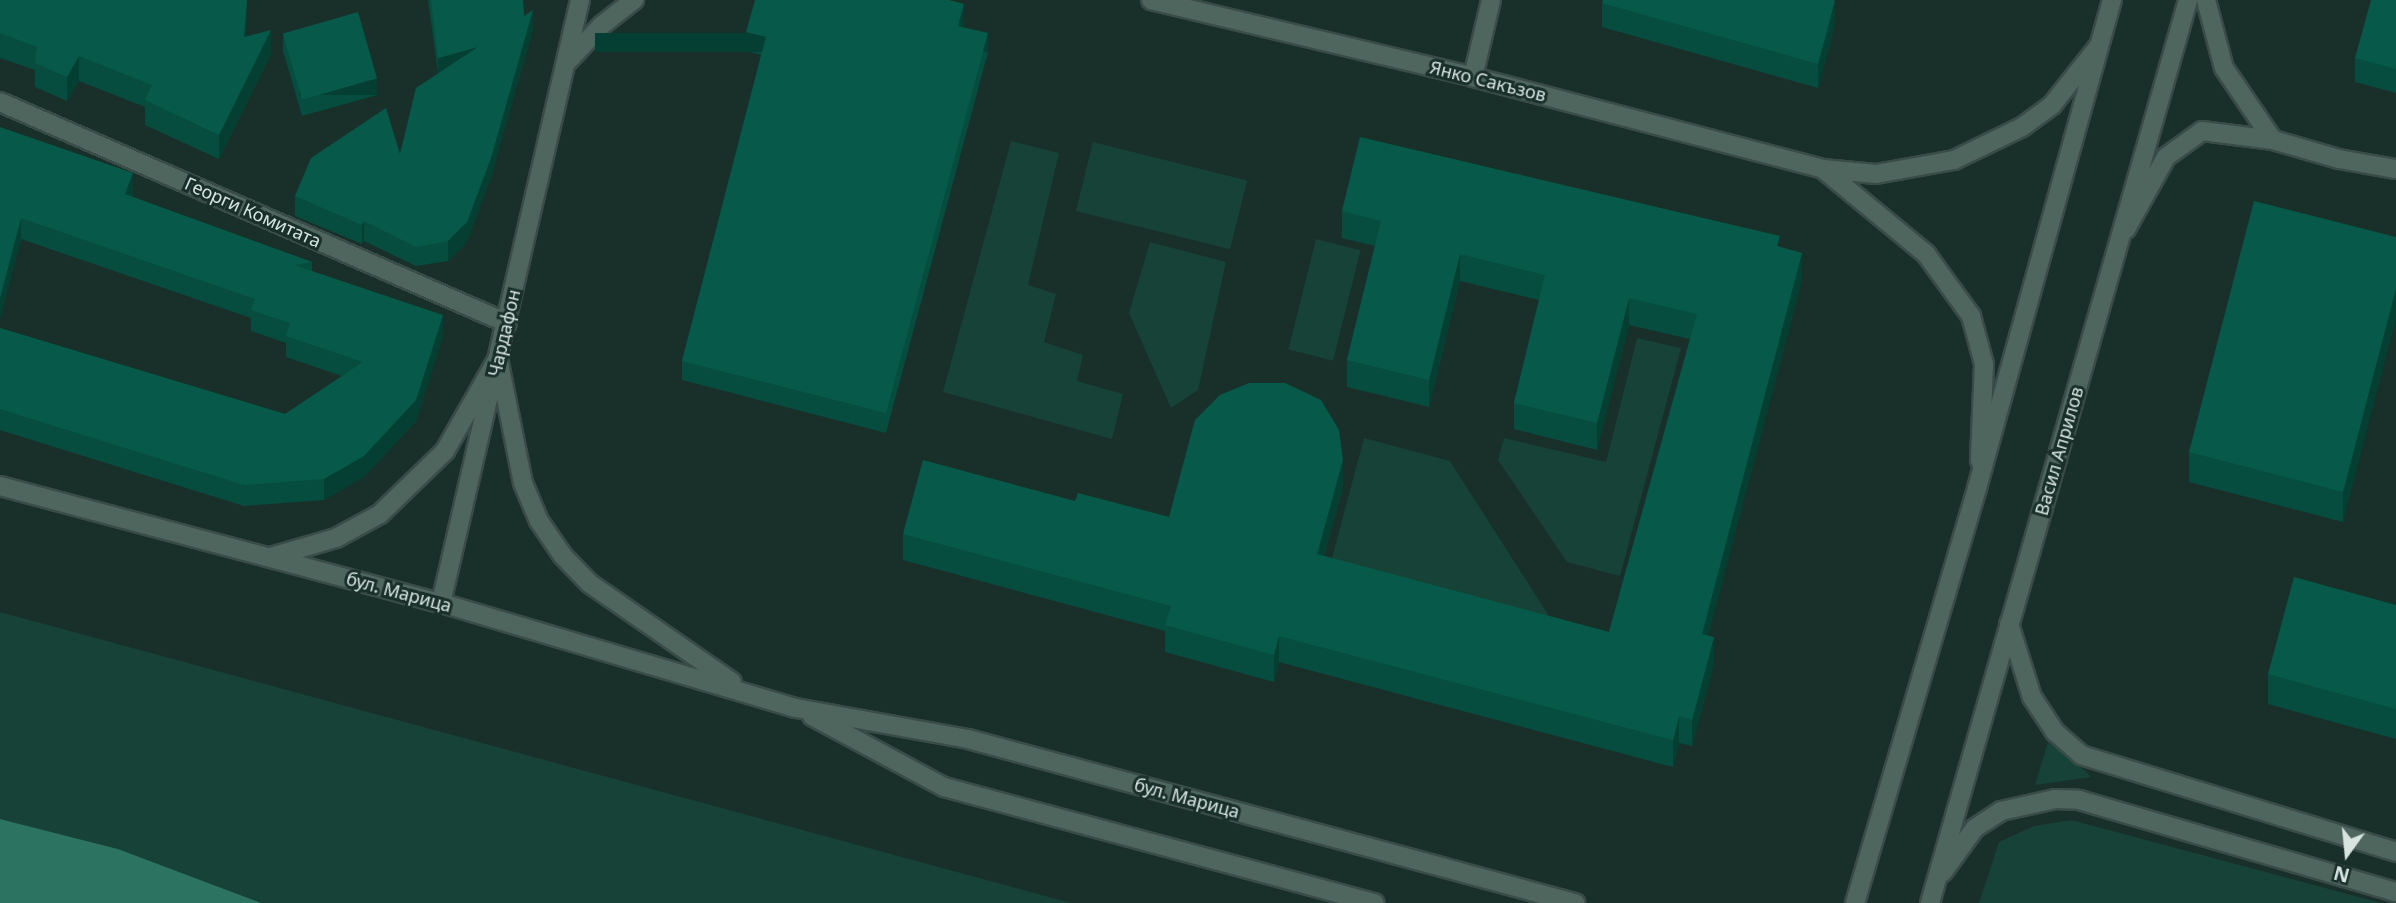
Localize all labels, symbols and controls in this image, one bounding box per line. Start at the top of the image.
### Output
street label: Янко Сакъзов [1428,56,1548,106]
street label: Георги Комитата [182,172,324,252]
street label: Чардафон [483,287,525,379]
street label: Васил Априлов [2030,384,2088,518]
street label: бул. Марица [344,568,454,616]
street label: бул. Марица [1132,774,1242,822]
north arrow [2312,819,2382,889]
text: N [2331,860,2352,889]

